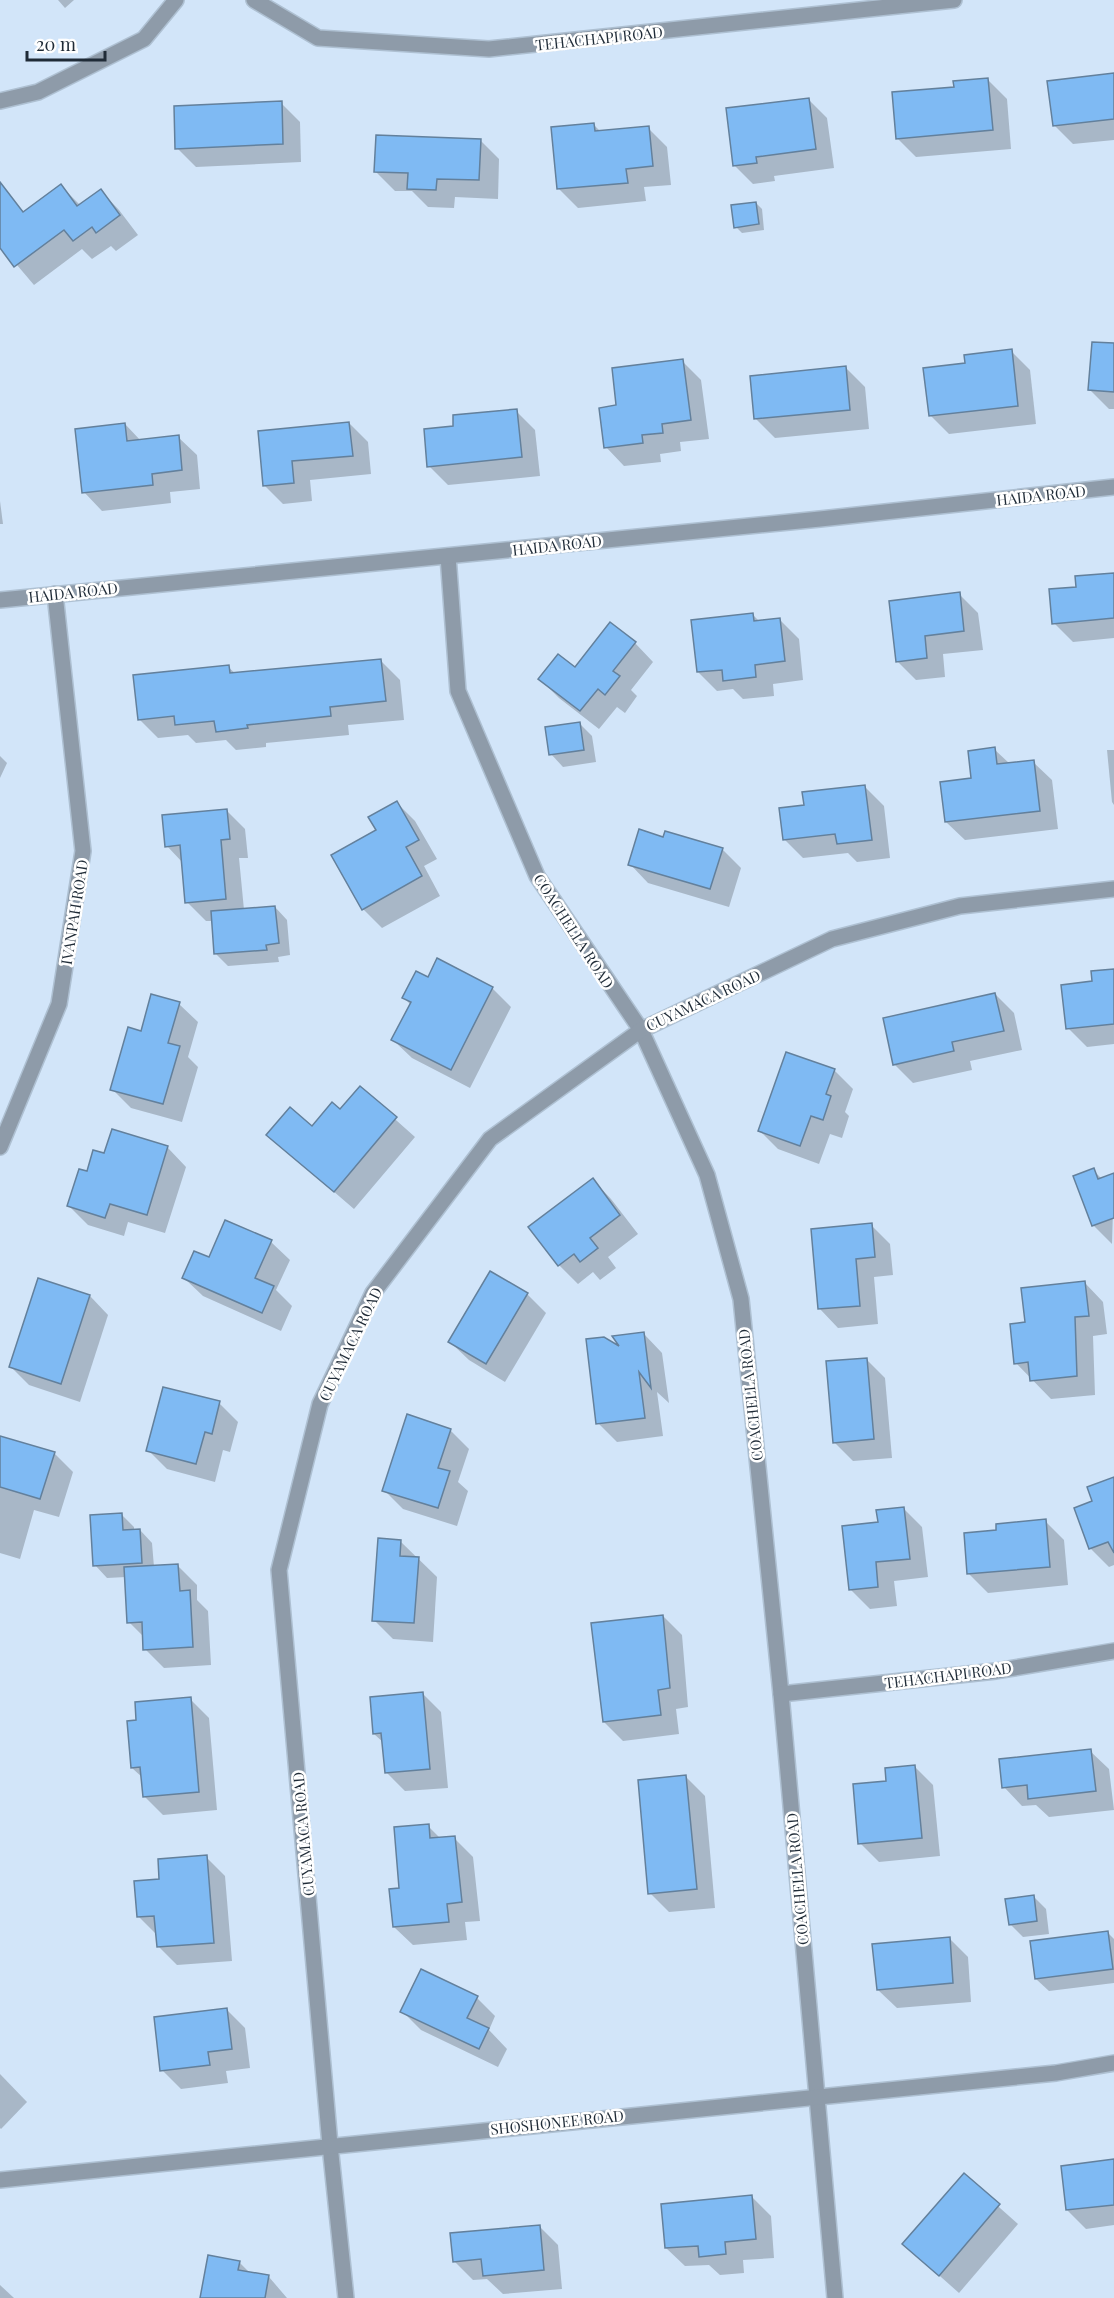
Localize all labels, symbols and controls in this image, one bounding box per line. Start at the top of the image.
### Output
street label: TEHACHAPI ROAD [534,21,664,55]
scale bar [27,24,105,62]
text: 20 m [36,32,76,56]
street label: HAIDA ROAD [995,480,1087,510]
street label: HAIDA ROAD [511,530,603,560]
street label: HAIDA ROAD [27,577,119,607]
street label: IVANPAH ROAD [56,858,92,966]
street label: COACHELLA ROAD [529,870,619,992]
street label: CUYAMACA ROAD [642,965,764,1035]
street label: CUYAMACA ROAD [314,1284,386,1404]
street label: COACHELLA ROAD [733,1328,767,1462]
street label: TEHACHAPI ROAD [883,1657,1013,1693]
street label: CUYAMACA ROAD [288,1771,318,1897]
street label: COACHELLA ROAD [781,1812,813,1946]
street label: SHOSHONEE ROAD [489,2105,625,2139]

